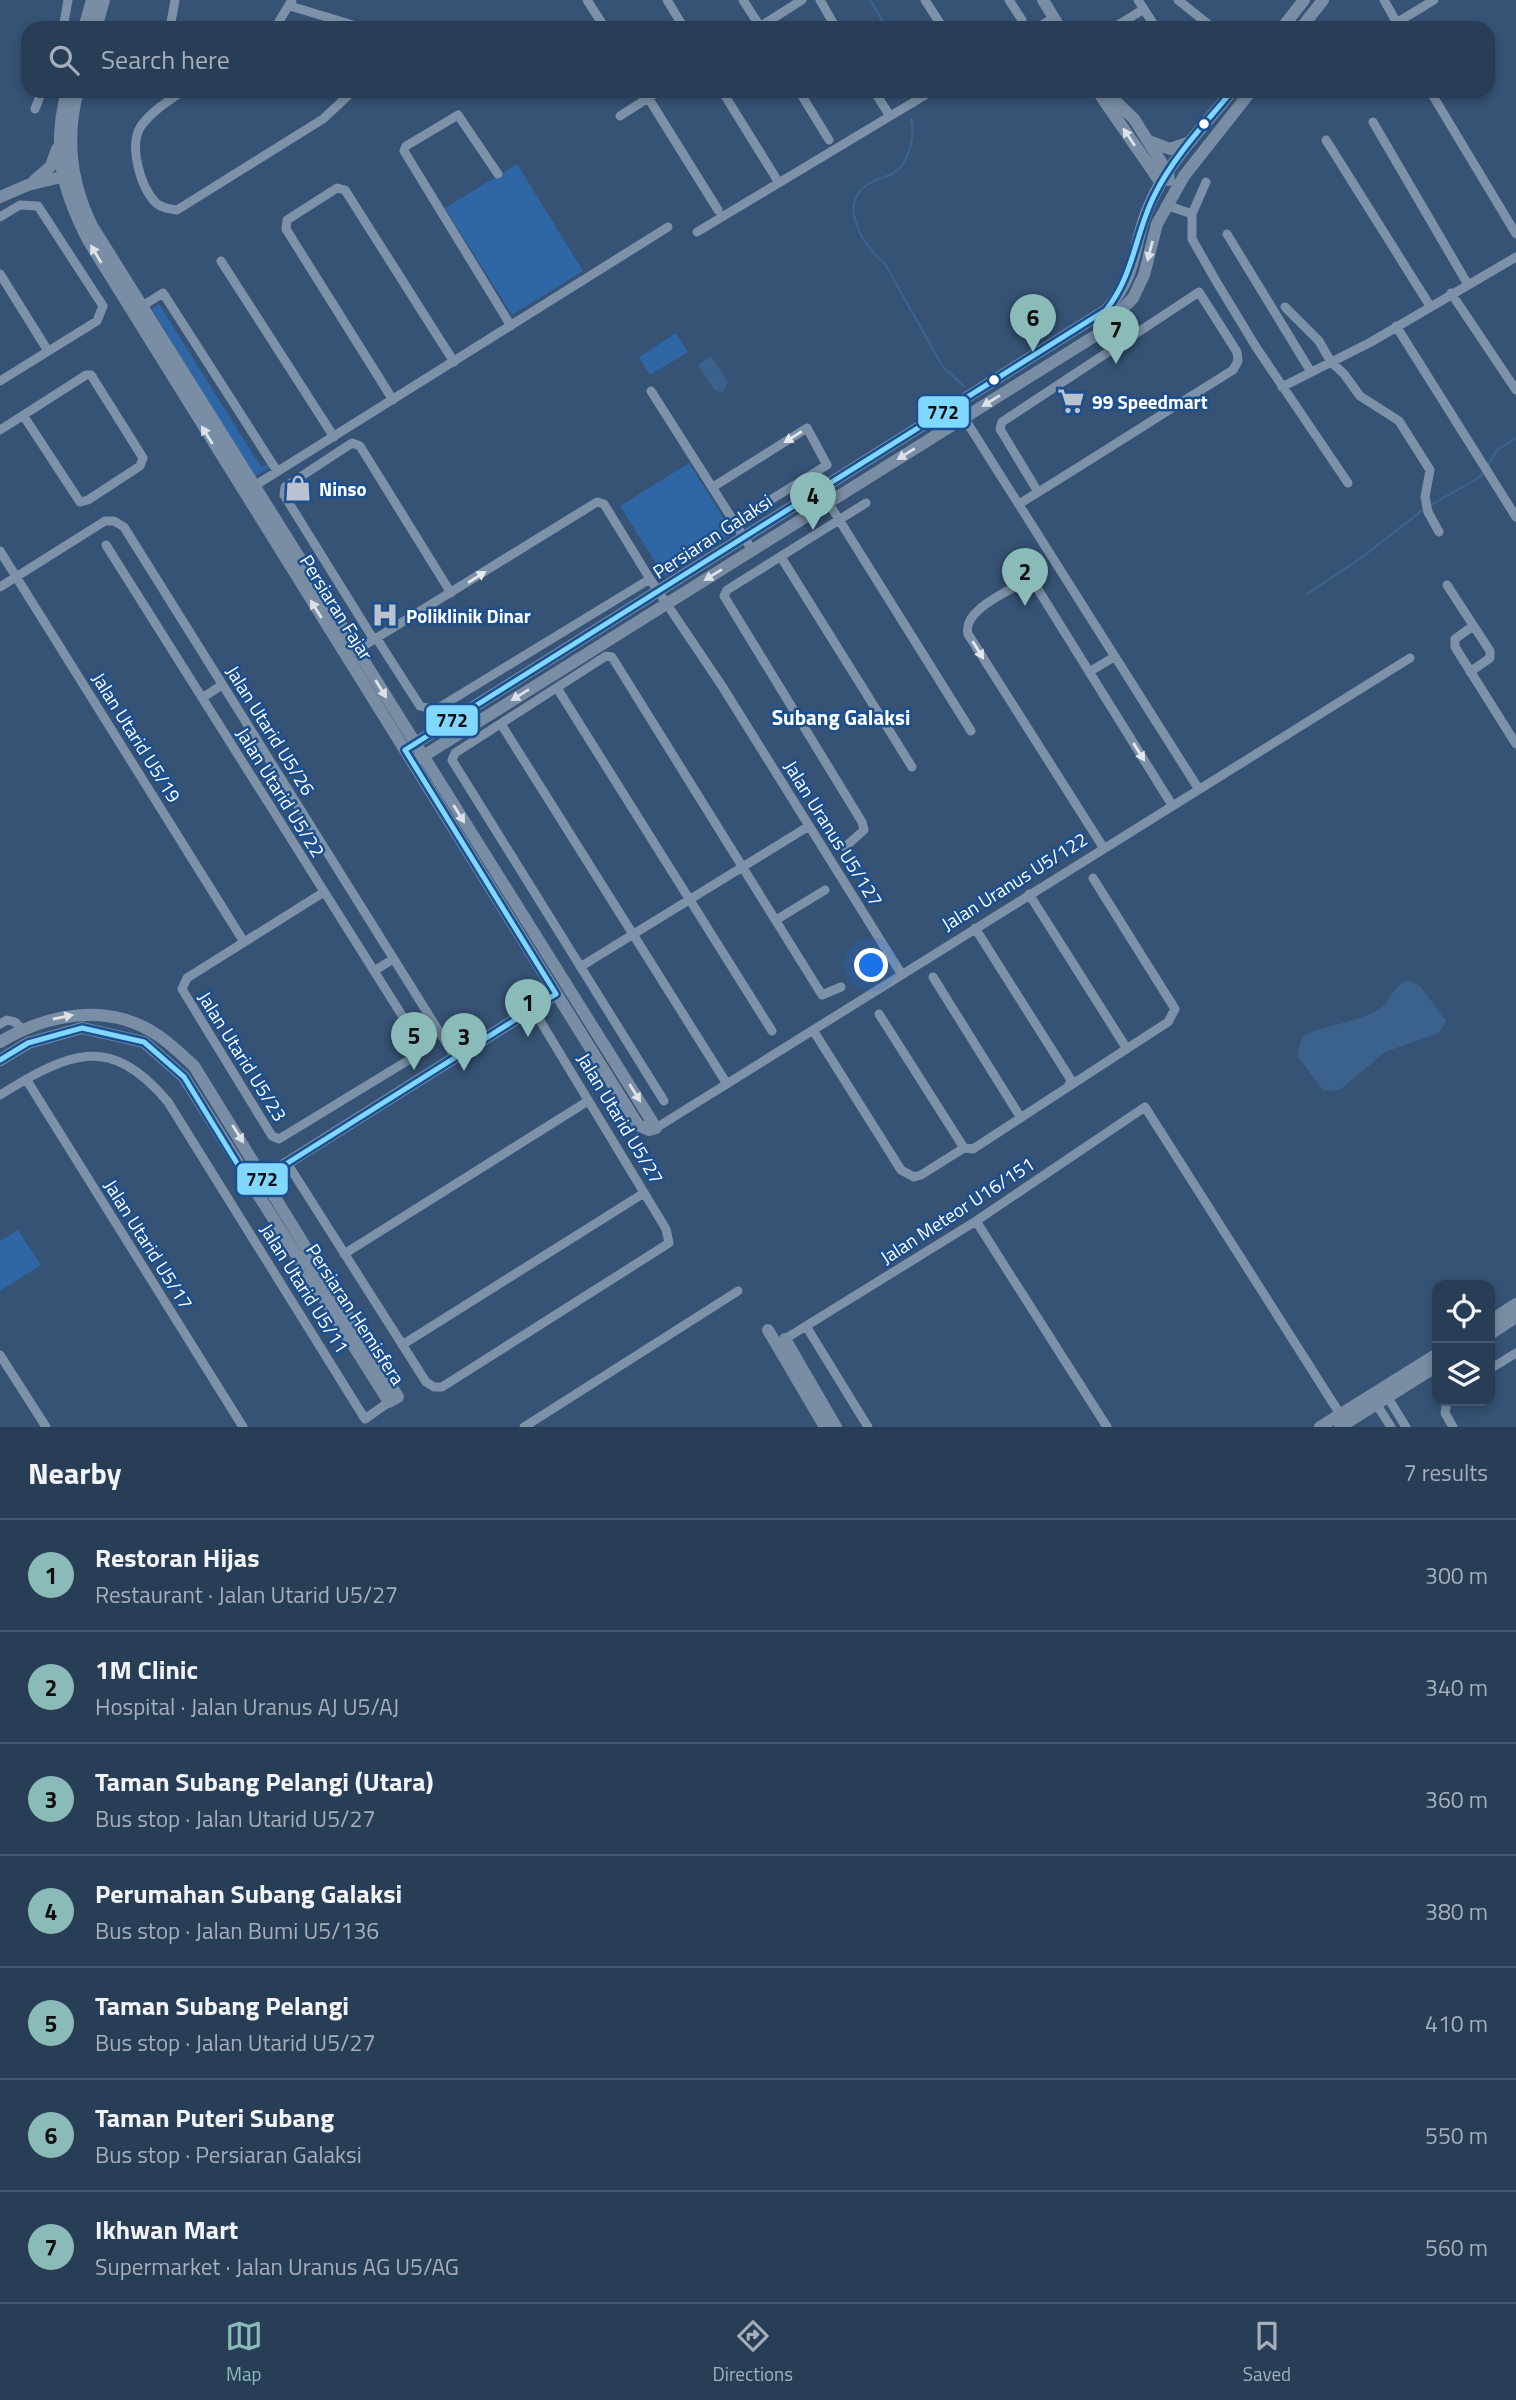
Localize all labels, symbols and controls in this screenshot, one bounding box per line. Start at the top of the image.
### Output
search box [21,21,1495,98]
text: Search here [101,40,230,79]
icon: search [45,41,83,79]
unlabelled marker [1197,117,1211,131]
one-way arrow [1122,128,1136,146]
one-way arrow [1144,240,1155,262]
one-way arrow [90,245,102,264]
pin: 6 [1010,294,1056,352]
pin: 7 [1093,306,1139,364]
unlabelled marker [987,373,1001,387]
supermarket icon: 99 Speedmart [1056,386,1086,416]
place label: 99 Speedmart [1092,387,1208,416]
line badge: 772 [917,395,970,429]
one-way arrow [981,395,1001,408]
text: 772 [927,397,959,426]
one-way arrow [201,426,214,445]
one-way arrow [783,431,803,444]
one-way arrow [896,448,915,461]
pin: 4 [790,472,836,530]
shop icon: Ninso [283,473,313,503]
place label: Ninso [319,474,367,503]
street label: Persiaran Galaksi [646,486,778,586]
pin: 2 [1002,548,1048,606]
street label: Persiaran Fajar [293,549,381,666]
one-way arrow [703,568,722,581]
one-way arrow [467,570,486,583]
one-way arrow [310,600,323,619]
hospital icon: Poliklinik Dinar [370,600,400,630]
place label: Poliklinik Dinar [406,601,531,630]
one-way arrow [972,640,985,659]
street label: Jalan Utarid U5/26 [219,659,323,801]
street label: Jalan Utarid U5/19 [85,666,189,808]
one-way arrow [375,680,388,699]
one-way arrow [510,689,530,702]
district label: Subang Galaksi [772,701,910,733]
line badge: 772 [425,704,479,737]
text: 772 [436,705,468,734]
street label: Jalan Utarid U5/22 [229,721,333,863]
one-way arrow [1133,742,1146,761]
street label: Jalan Uranus U5/127 [777,754,891,912]
one-way arrow [453,804,466,823]
street label: Jalan Uranus U5/122 [935,824,1093,938]
your location [854,948,888,982]
pin: 1 [505,979,551,1037]
street label: Jalan Utarid U5/23 [191,985,295,1127]
one-way arrow [52,1011,74,1022]
pin: 5 [391,1012,437,1070]
pin: 3 [441,1013,487,1071]
street label: Jalan Utarid U5/27 [570,1047,672,1189]
one-way arrow [628,1084,641,1103]
one-way arrow [232,1124,245,1143]
street label: Jalan Meteor U16/151 [874,1149,1040,1271]
line badge: 772 [236,1162,289,1196]
text: 772 [246,1164,278,1193]
street label: Jalan Utarid U5/17 [97,1173,201,1315]
street label: Jalan Utarid U5/11 [253,1217,357,1359]
street label: Persiaran Hemisfera [299,1238,413,1391]
map controls [1432,1280,1495,1406]
button: locate [1432,1280,1495,1343]
button: layers [1432,1343,1495,1406]
text: Nearby [28,1450,121,1496]
text: 7 results [1404,1455,1488,1490]
text: Restoran Hijas [95,1538,259,1577]
text: 1 [45,1558,57,1593]
text: 300 m [1425,1558,1488,1593]
text: Restaurant · Jalan Utarid U5/27 [95,1577,398,1612]
text: 1M Clinic [95,1650,198,1689]
text: 2 [45,1670,57,1705]
text: 340 m [1425,1670,1488,1705]
text: Hospital · Jalan Uranus AJ U5/AJ [95,1689,399,1724]
text: Taman Subang Pelangi (Utara) [95,1762,434,1801]
text: 3 [45,1782,57,1817]
text: 360 m [1425,1782,1488,1817]
text: Bus stop · Jalan Utarid U5/27 [95,1801,375,1836]
text: Perumahan Subang Galaksi [95,1874,402,1913]
text: 4 [45,1894,57,1929]
text: 380 m [1425,1894,1488,1929]
text: Bus stop · Jalan Bumi U5/136 [95,1913,379,1948]
text: Taman Subang Pelangi [95,1986,349,2025]
text: 5 [45,2006,57,2041]
text: 410 m [1425,2006,1488,2041]
text: Bus stop · Jalan Utarid U5/27 [95,2025,375,2060]
text: Taman Puteri Subang [95,2098,334,2137]
text: 6 [45,2118,57,2153]
text: 550 m [1425,2118,1488,2153]
text: Bus stop · Persiaran Galaksi [95,2137,362,2172]
text: Ikhwan Mart [95,2210,238,2249]
text: 7 [45,2230,57,2265]
text: 560 m [1425,2230,1488,2265]
text: Supermarket · Jalan Uranus AG U5/AG [95,2249,459,2284]
tab: Map [225,2317,263,2388]
tab: Directions [713,2317,793,2388]
tab: Saved [1243,2317,1291,2388]

